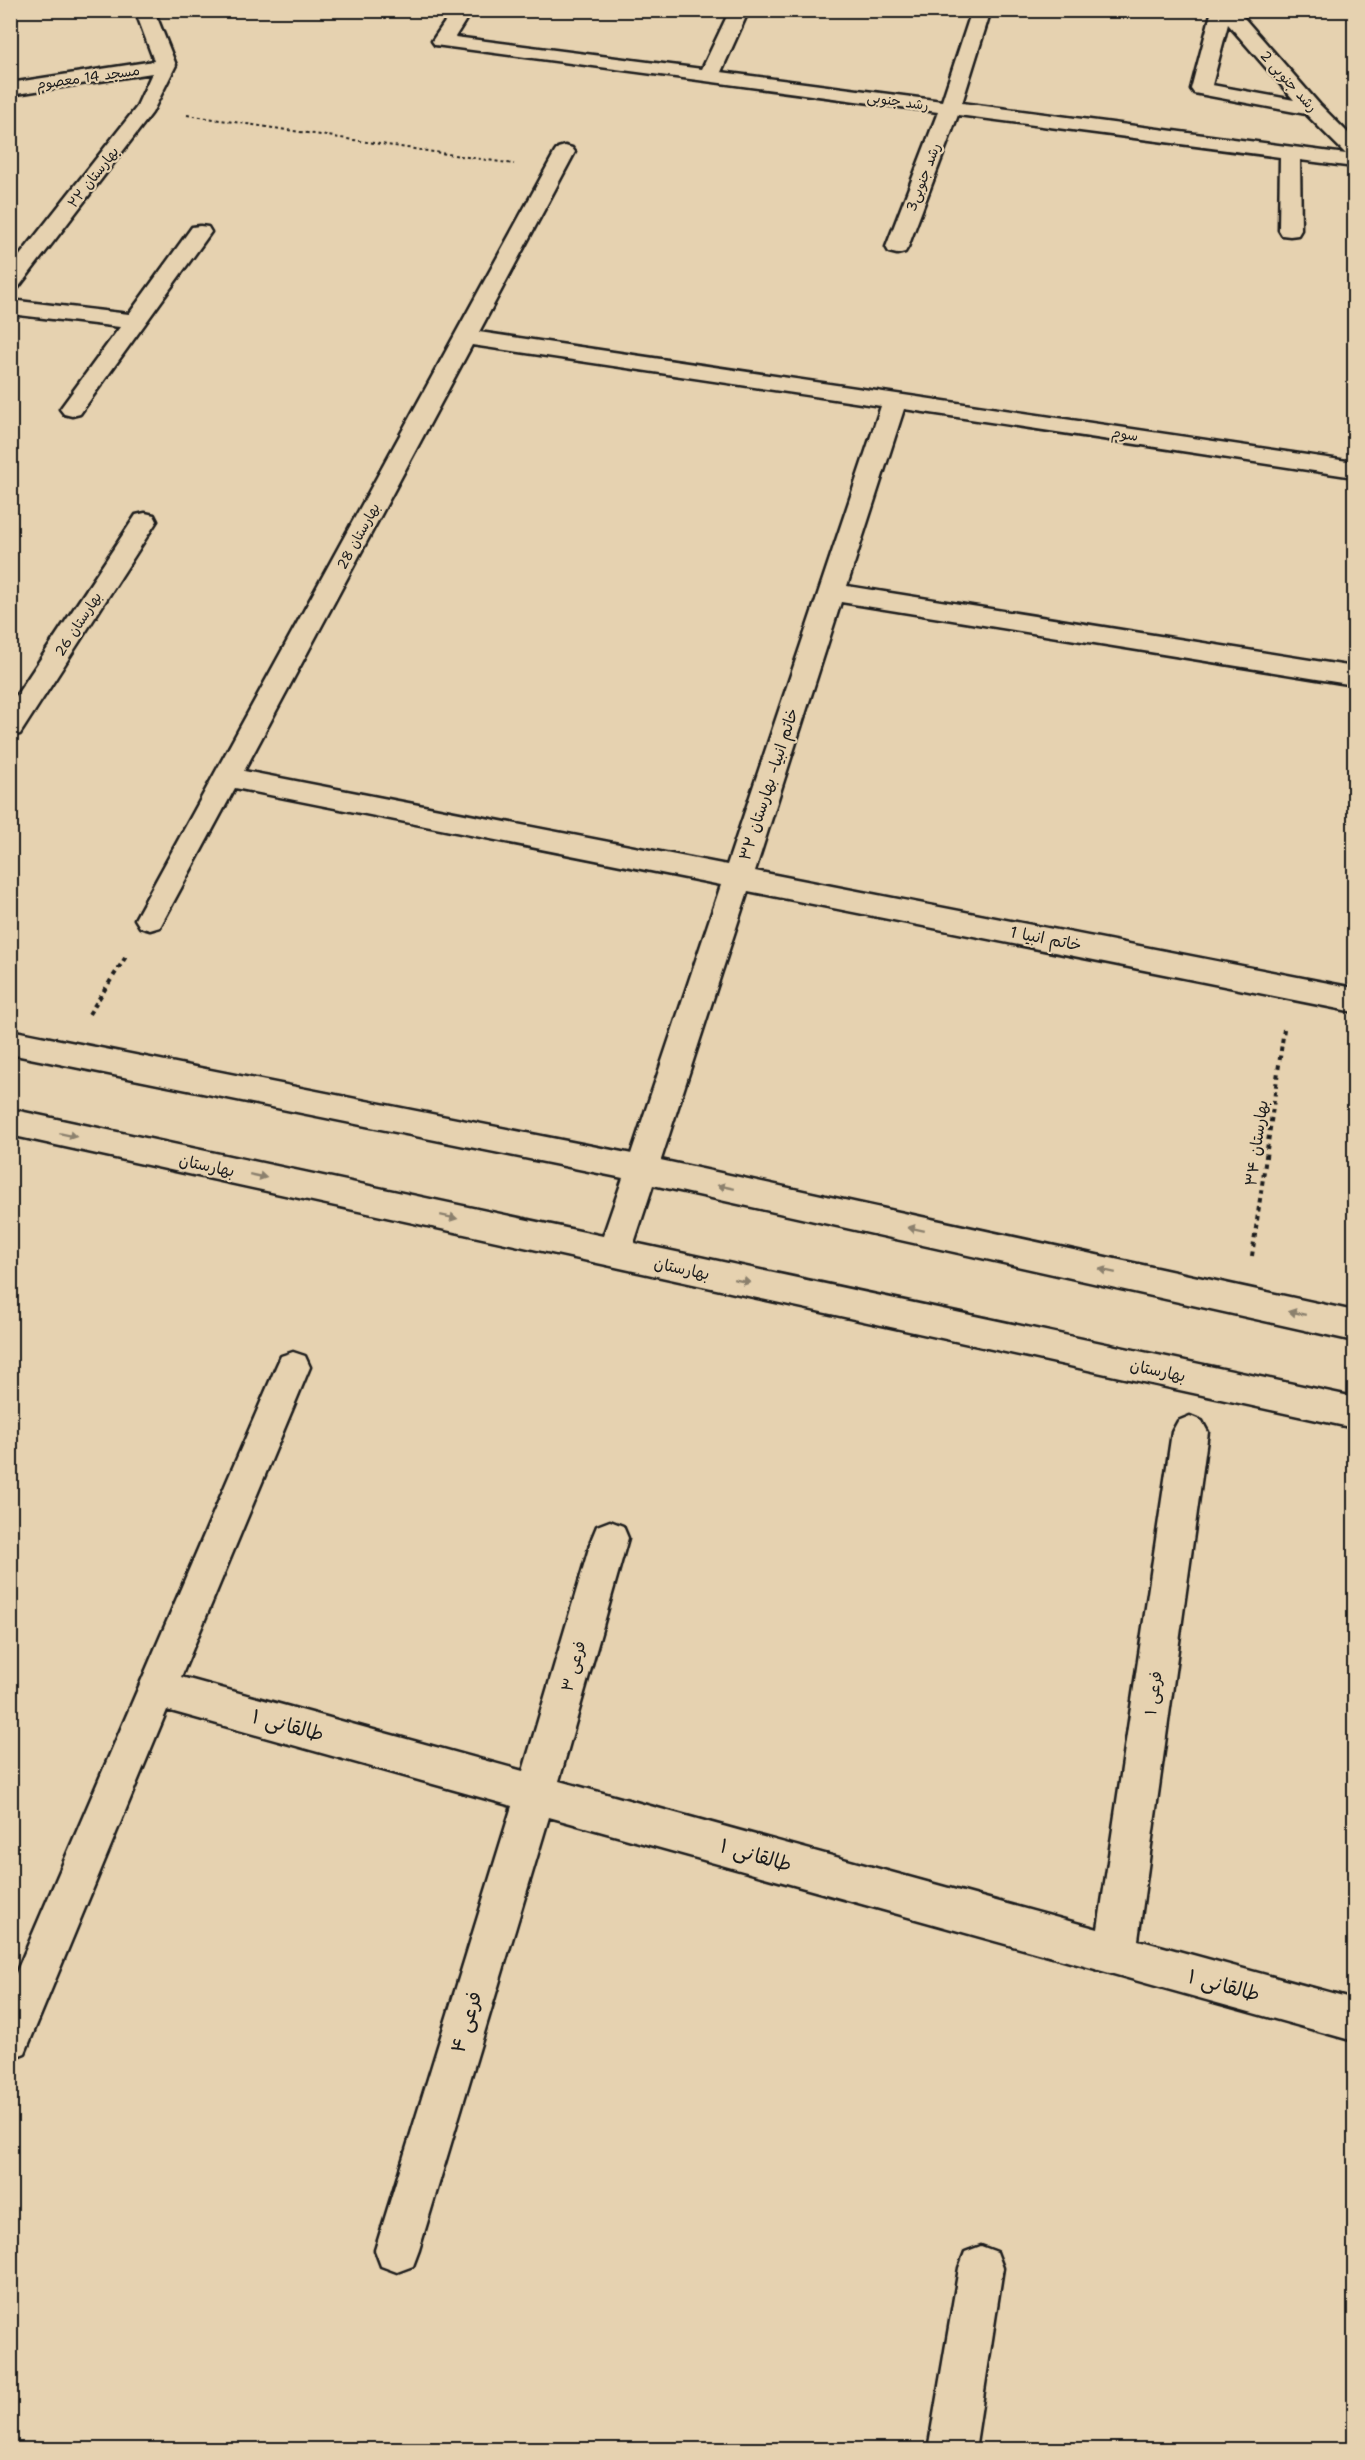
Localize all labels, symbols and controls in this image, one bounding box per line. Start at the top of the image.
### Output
street label: رشد جنوبی 2 [1256,46,1321,116]
street label: مسجد 14 معصوم [35,61,141,96]
street label: رشد جنوبی [866,88,930,115]
street label: رشد جنوبی3 [902,140,945,214]
street label: بهارستان ۲۲ [63,143,123,211]
street label: سوم [1110,423,1140,448]
street label: بهارستان 28 [332,500,384,572]
street label: بهارستان 26 [51,589,105,659]
street label: خاتم انبیا- بهارستان ۳۲ [734,705,805,864]
street label: خاتم انبیا 1 [1008,921,1083,958]
street label: بهارستان ۳۴ [1240,1099,1273,1187]
one-way arrow [58,1130,77,1140]
street label: بهارستان [177,1149,237,1182]
one-way arrow [249,1172,268,1181]
one-way arrow [717,1182,735,1192]
one-way arrow [440,1213,459,1222]
one-way arrow [907,1224,926,1234]
street label: بهارستان [652,1252,712,1285]
one-way arrow [1097,1266,1116,1275]
one-way arrow [733,1277,752,1286]
one-way arrow [1288,1308,1307,1317]
street label: بهارستان [1128,1354,1188,1387]
street label: فرعی ۳ [556,1638,591,1694]
street label: فرعی ۱ [1140,1670,1167,1716]
street label: طالقانی ۱ [249,1703,327,1747]
street label: طالقانی ۱ [717,1832,795,1878]
street label: طالقانی ۱ [1185,1963,1263,2007]
street label: فرعی ۴ [444,1988,488,2056]

